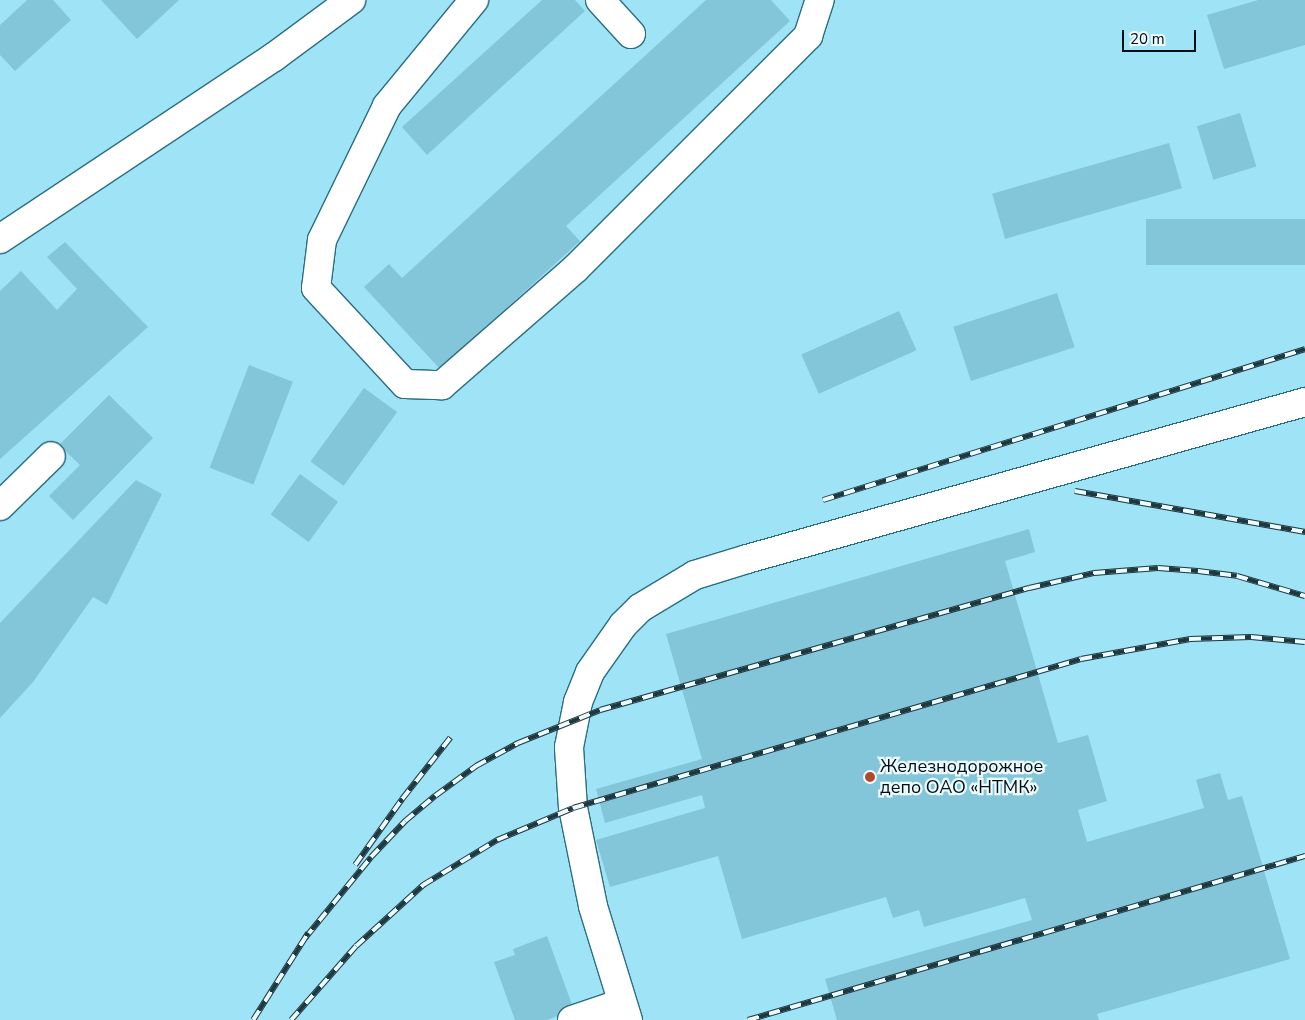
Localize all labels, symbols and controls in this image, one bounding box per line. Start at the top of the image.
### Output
scale bar [1125,20,1199,52]
text: 20 m [1130,29,1165,49]
place label: Железнодорожное депо ОАО «НТМК» [880,756,1043,799]
marker: Железнодорожное депо ОАО «НТМК» [864,771,876,783]

